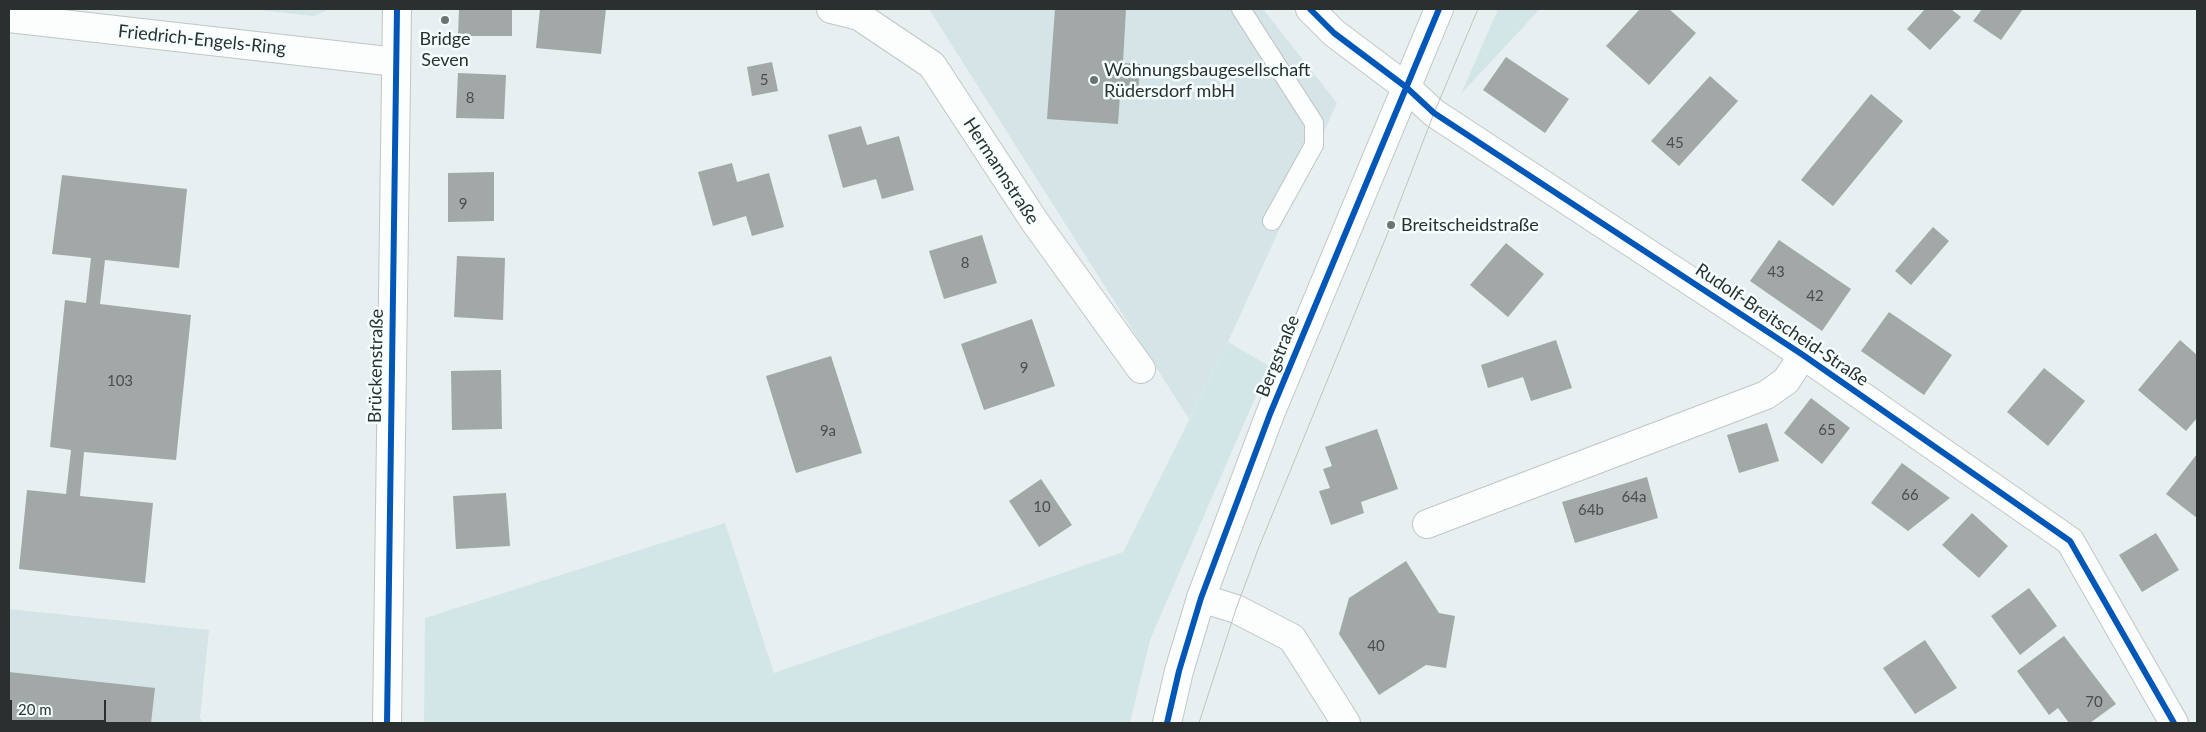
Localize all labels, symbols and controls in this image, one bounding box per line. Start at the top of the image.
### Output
marker: Bridge Seven [439,14,451,26]
street label: Friedrich-Engels-Ring [117,20,287,60]
place label: Bridge Seven [419,28,471,70]
place label: Wohnungsbaugesellschaft Rüdersdorf mbH [1104,59,1310,102]
house number: 5 [760,71,768,89]
marker: Wohnungsbaugesellschaft Rüdersdorf mbH [1088,74,1100,86]
house number: 8 [466,89,474,107]
street label: Hermannstraße [958,114,1044,228]
house number: 45 [1666,134,1684,152]
house number: 9 [459,195,467,213]
place label: Breitscheidstraße [1401,214,1539,236]
marker: Breitscheidstraße [1385,219,1397,231]
house number: 8 [961,254,969,272]
street label: Rudolf-Breitscheid-Straße [1691,259,1873,391]
house number: 43 [1767,263,1785,281]
house number: 42 [1806,287,1824,305]
street label: Brückenstraße [364,309,388,423]
street label: Bergstraße [1252,312,1304,400]
house number: 9 [1020,359,1028,377]
house number: 103 [107,372,133,390]
house number: 65 [1818,421,1836,439]
house number: 9a [820,422,836,440]
house number: 66 [1901,486,1919,504]
house number: 64a [1622,488,1646,506]
house number: 10 [1033,498,1051,516]
house number: 64b [1578,501,1604,519]
house number: 40 [1367,637,1385,655]
scale bar [12,690,109,722]
house number: 70 [2085,693,2103,711]
text: 20 m [18,700,52,718]

